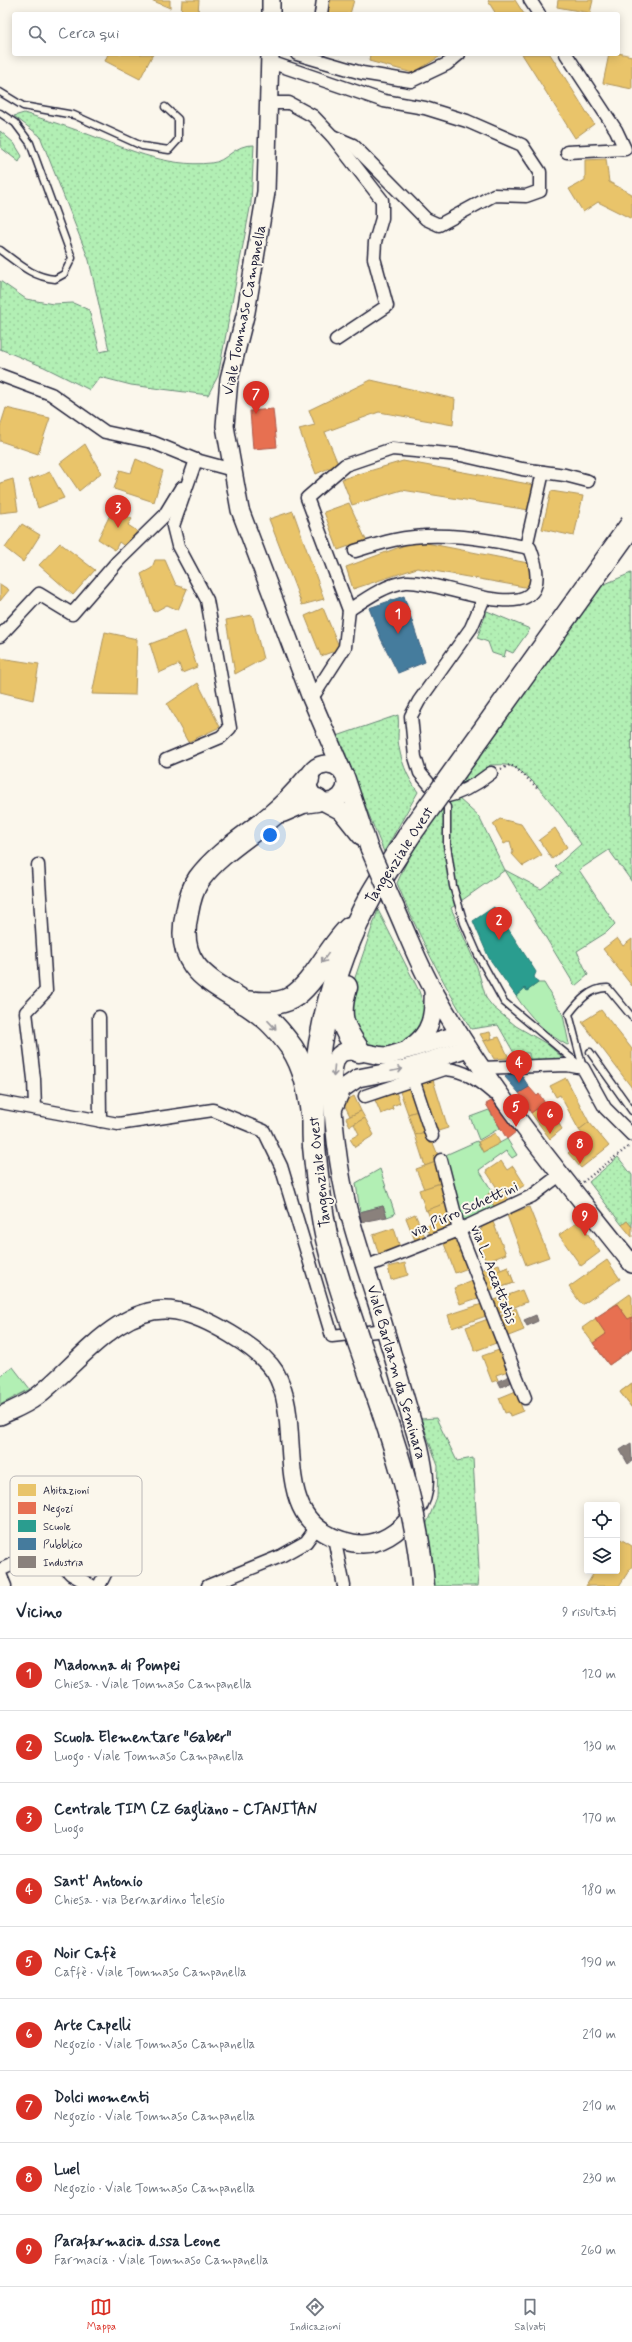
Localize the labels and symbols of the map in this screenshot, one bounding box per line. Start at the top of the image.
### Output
street label: Viale Tommaso Campanella [219,223,271,397]
pin: 7 [243,381,269,414]
pin: 3 [105,495,131,528]
pin: 1 [385,601,411,634]
street label: Tangenziale Ovest [361,803,440,908]
your location [260,825,280,845]
pin: 2 [486,907,512,940]
one-way arrow [321,952,329,963]
one-way arrow [267,1020,277,1030]
pin: 4 [506,1050,532,1083]
one-way arrow [330,1064,337,1077]
one-way arrow [390,1066,403,1074]
pin: 5 [503,1094,529,1127]
pin: 6 [537,1101,563,1134]
street label: Tangenziale Ovest [304,1114,337,1229]
pin: 8 [567,1131,593,1164]
street label: via Pirro Schettini [407,1177,522,1243]
pin: 9 [572,1203,598,1236]
street label: via L. Accattatis [465,1222,521,1327]
street label: Viale Barlaam da Seminara [362,1283,430,1462]
legend [10,1476,142,1576]
text: Abitazioni [43,1484,90,1498]
text: Negozi [43,1502,74,1518]
text: Scuole [43,1520,71,1534]
text: Pubblico [43,1538,83,1552]
text: Industria [43,1556,83,1570]

